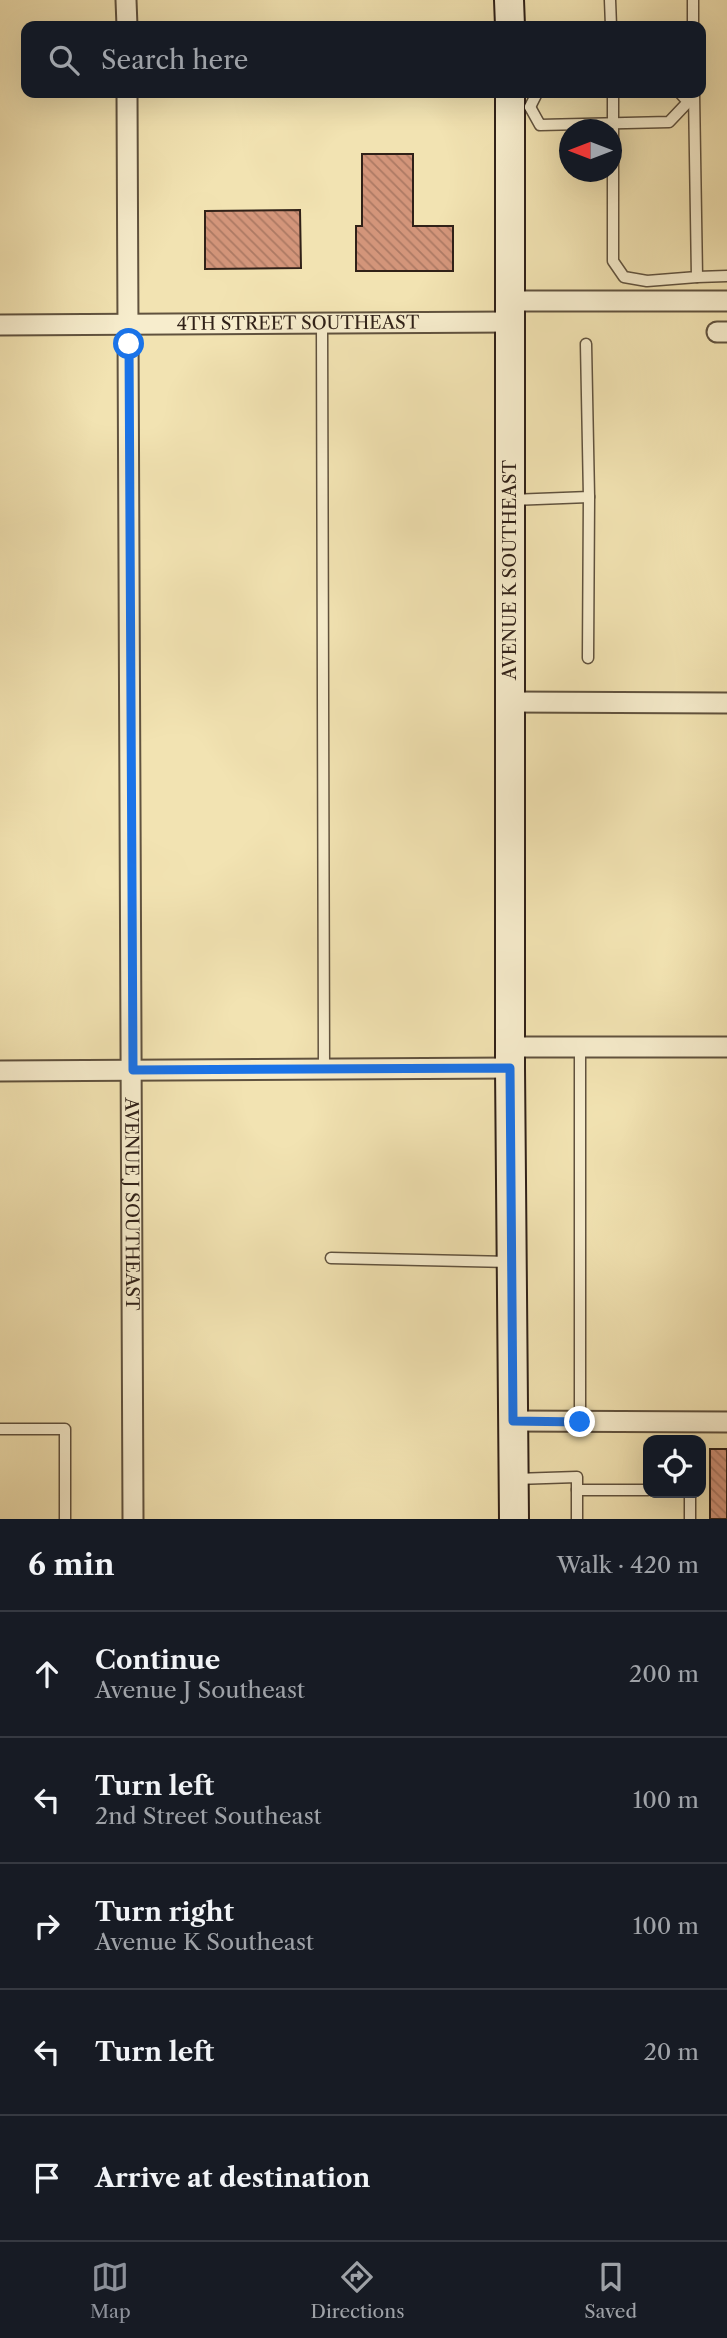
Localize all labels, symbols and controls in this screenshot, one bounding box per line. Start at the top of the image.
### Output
search box [21,21,706,98]
icon: search [45,41,83,79]
text: Search here [101,44,248,76]
north arrow [559,119,622,182]
street label: 4TH STREET SOUTHEAST [177,312,420,335]
route start [113,328,144,359]
street label: AVENUE K SOUTHEAST [499,459,521,681]
street label: AVENUE J SOUTHEAST [120,1096,143,1311]
route end [564,1406,595,1437]
map controls [643,1435,706,1498]
button: locate [643,1435,706,1498]
text: 6 min [28,1546,115,1583]
text: Walk · 420 m [557,1551,699,1579]
text: Continue [95,1644,220,1676]
icon: ahead [28,1655,66,1693]
text: 200 m [629,1660,699,1688]
text: Avenue J Southeast [95,1676,305,1704]
text: Turn left [95,1770,214,1802]
icon: left [28,1781,66,1819]
text: 100 m [633,1786,699,1814]
text: 2nd Street Southeast [95,1802,322,1830]
text: Turn right [95,1896,234,1928]
icon: right [28,1907,66,1945]
text: 100 m [633,1912,699,1940]
text: Avenue K Southeast [95,1928,314,1956]
icon: left [28,2033,66,2071]
text: Turn left [95,2036,214,2068]
text: 20 m [644,2038,699,2066]
icon: arrive [28,2159,66,2197]
text: Arrive at destination [95,2162,370,2194]
tab: Map [90,2258,131,2323]
tab: Directions [311,2258,404,2323]
tab: Saved [584,2258,637,2323]

